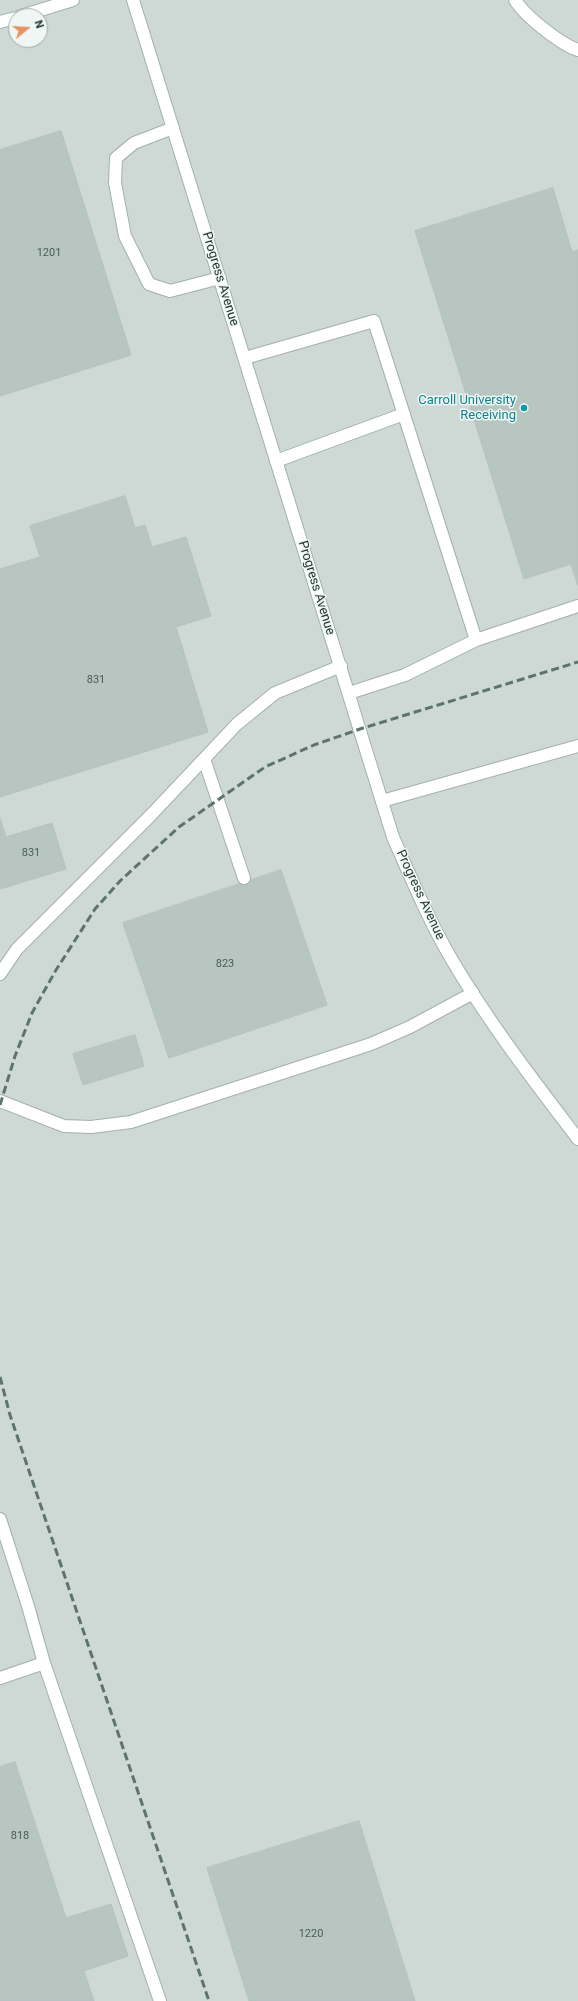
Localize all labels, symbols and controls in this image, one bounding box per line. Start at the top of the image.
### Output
north arrow [8,8,48,48]
text: N [32,19,46,30]
street label: Progress Avenue [198,230,242,328]
house number: 1201 [37,246,61,260]
place label: Carroll University Receiving [418,393,516,424]
marker: Carroll University Receiving [519,403,529,413]
street label: Progress Avenue [294,539,338,637]
house number: 831 [87,673,105,687]
house number: 831 [22,846,40,860]
street label: Progress Avenue [392,848,448,942]
house number: 823 [216,957,234,971]
house number: 818 [11,1829,29,1843]
house number: 1220 [299,1927,323,1941]

